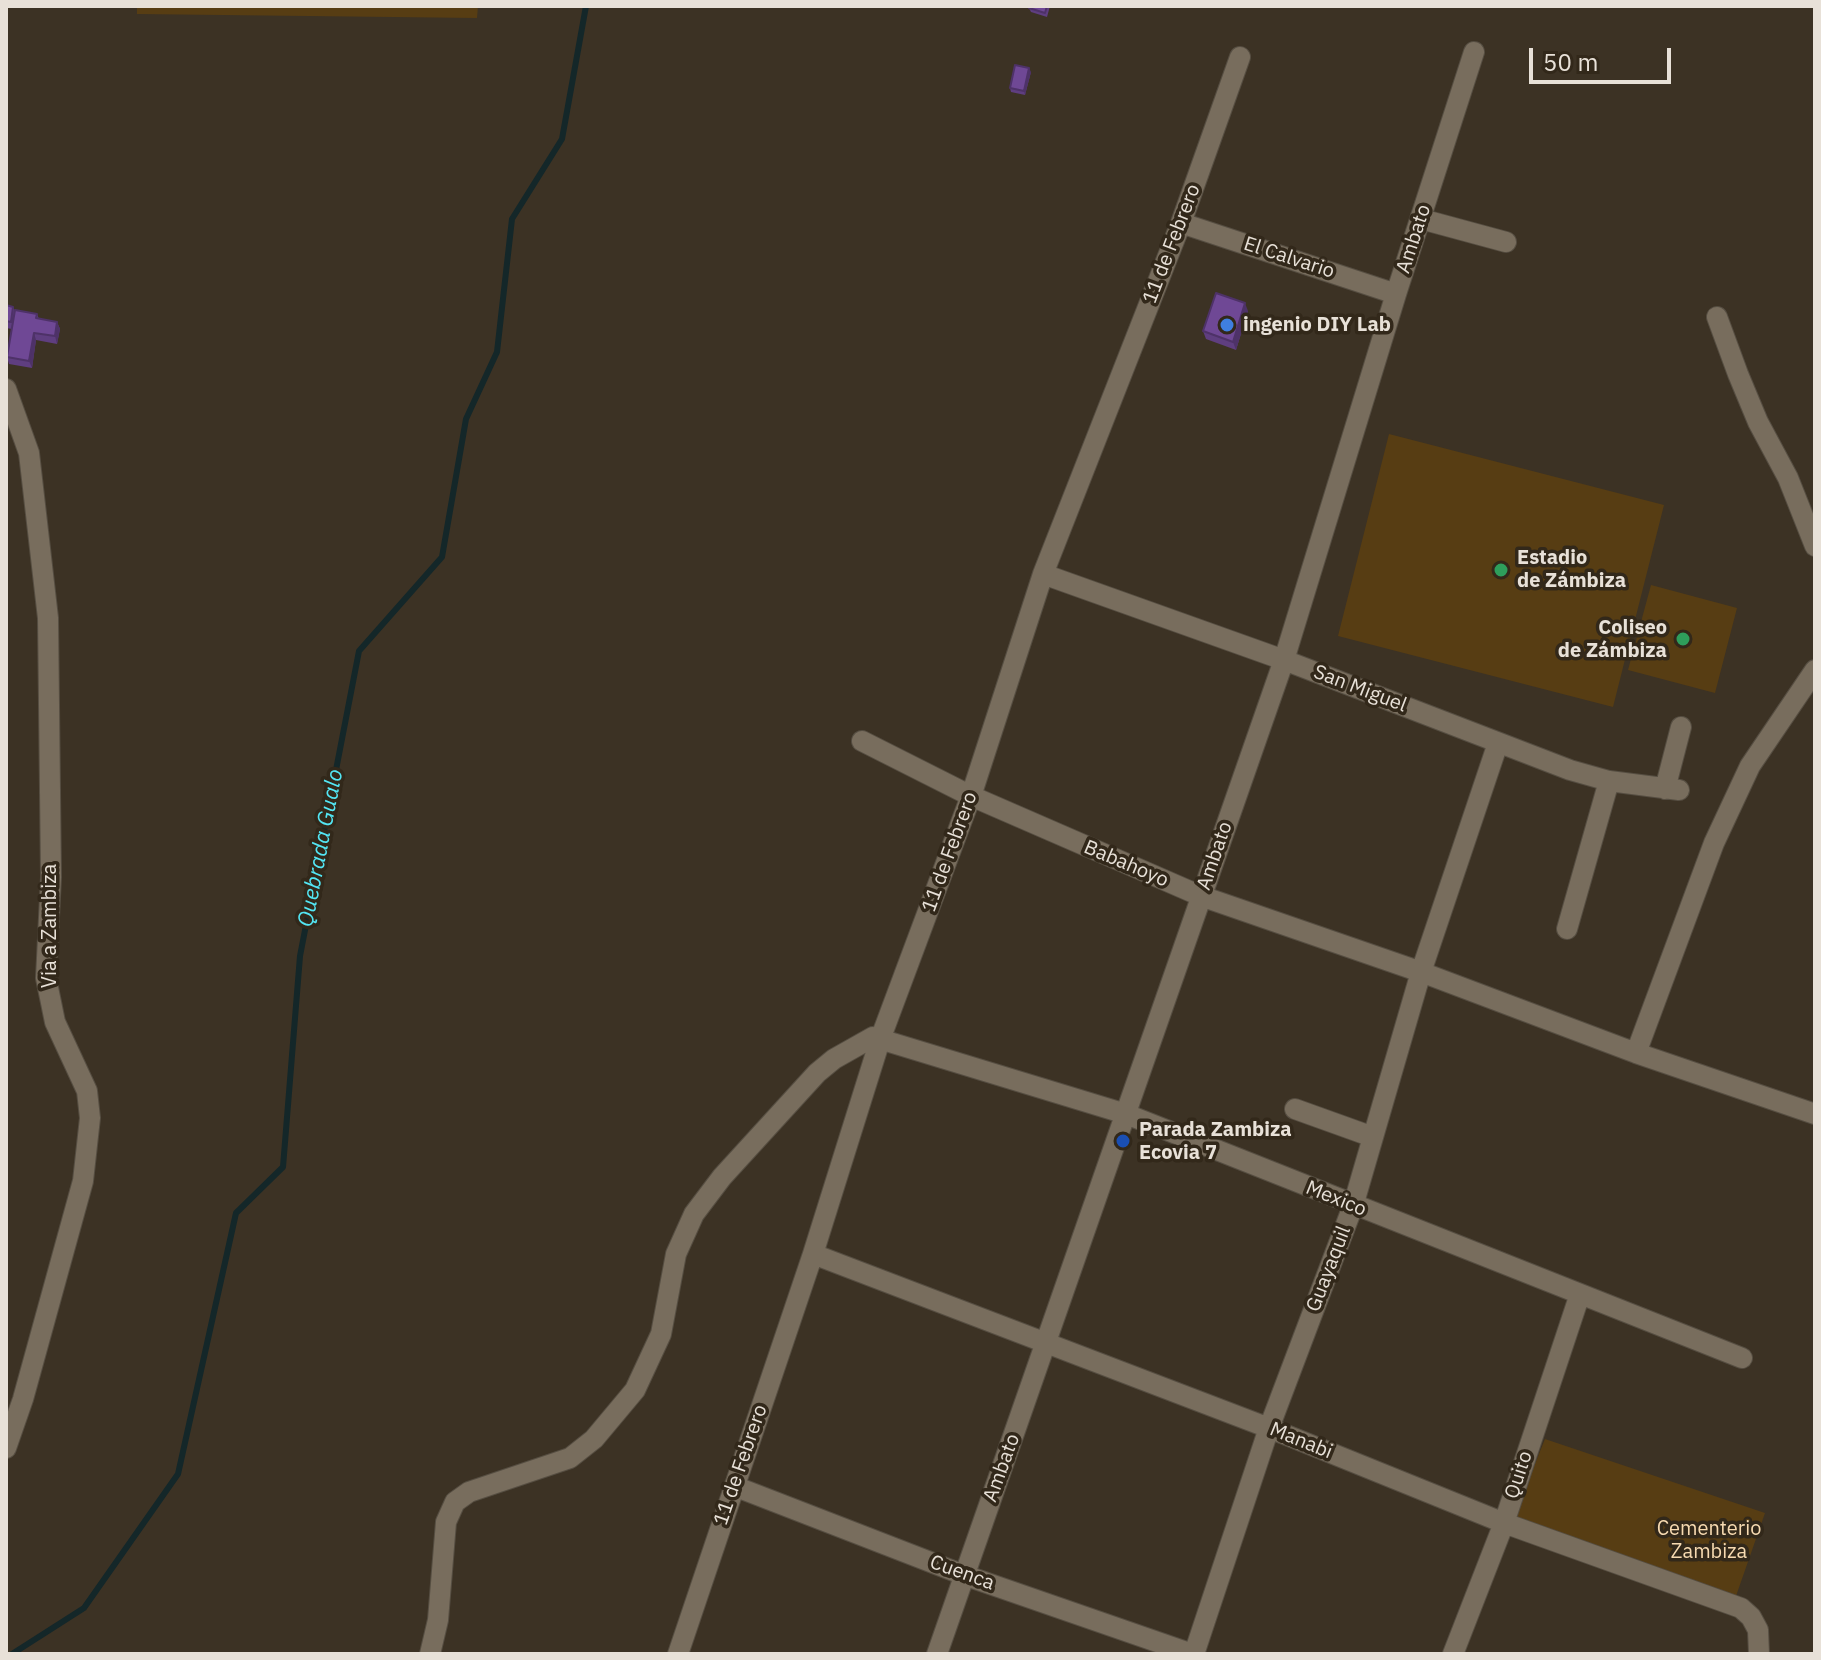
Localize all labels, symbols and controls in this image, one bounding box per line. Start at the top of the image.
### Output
scale bar [1533,32,1675,82]
text: 50 m [1543,46,1598,78]
street label: 11 de Febrero [1138,181,1206,307]
street label: Ambato [1392,202,1436,276]
street label: El Calvario [1241,232,1337,284]
place label: ingenio DIY Lab [1243,313,1391,337]
marker: ingenio DIY Lab [1218,316,1236,334]
place label: Estadio de Zámbiza [1517,546,1626,593]
marker: Estadio de Zámbiza [1492,561,1510,579]
place label: Coliseo de Zámbiza [1558,616,1667,663]
marker: Coliseo de Zámbiza [1674,630,1692,648]
street label: San Miguel [1310,660,1410,718]
water label: Quebrada Gualo [293,767,349,929]
street label: 11 de Febrero [917,789,983,915]
street label: Ambato [1192,819,1238,893]
street label: Babahoyo [1080,835,1172,893]
street label: Via a Zambiza [38,864,62,988]
place label: Parada Zambiza Ecovia 7 [1139,1118,1292,1165]
marker: Parada Zambiza Ecovia 7 [1114,1132,1132,1150]
street label: Mexico [1302,1176,1370,1222]
street label: Guayaquil [1302,1223,1356,1315]
street label: 11 de Febrero [709,1402,773,1528]
street label: Manabi [1266,1418,1336,1464]
street label: Ambato [979,1431,1025,1505]
street label: Quito [1500,1448,1538,1502]
park label: Cementerio Zambiza [1657,1517,1761,1564]
street label: Cuenca [926,1550,998,1596]

